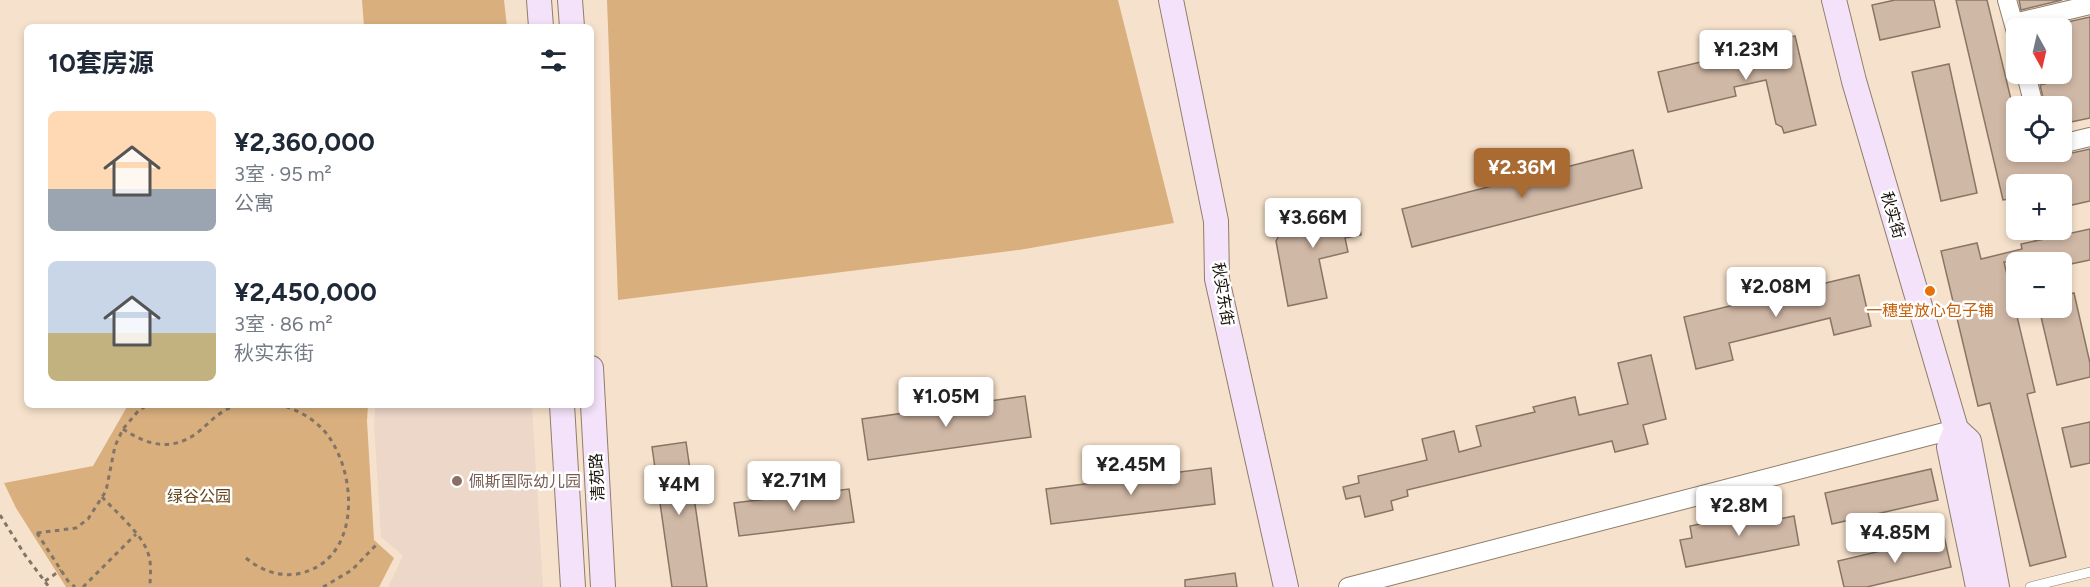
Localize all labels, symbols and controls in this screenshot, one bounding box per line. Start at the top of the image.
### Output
north arrow [2006,18,2072,84]
map controls [2006,18,2072,318]
pin: ¥1.23M [1697,30,1795,81]
text: ¥1.23M [1713,37,1779,61]
icon: filters [537,44,570,77]
text: 10套房源 [48,47,154,79]
button: locate [2006,96,2072,162]
text: ¥2,360,000 [234,126,375,158]
icon: home [96,135,168,207]
pin: ¥2.36M [1473,148,1571,199]
text: ¥2.36M [1488,155,1556,179]
text: 3室 · 95 m² [234,162,332,186]
button: + [2006,174,2072,240]
street label: 秋实街 [1877,189,1909,241]
text: 公寓 [234,191,274,215]
pin: ¥3.66M [1264,198,1362,249]
text: ¥3.66M [1279,205,1347,229]
button: − [2006,252,2072,318]
street label: 秋实东街 [1209,261,1237,327]
pin: ¥2.08M [1727,267,1825,318]
text: ¥2.08M [1741,274,1811,298]
text: ¥2,450,000 [234,276,377,308]
marker: 一穗堂放心包子铺 [1923,284,1937,298]
icon: home [96,285,168,357]
place label: 一穗堂放心包子铺 [1866,301,1994,320]
text: 3室 · 86 m² [234,312,333,336]
text: 秋实东街 [234,341,314,365]
pin: ¥1.05M [897,377,995,428]
text: ¥1.05M [912,384,980,408]
pin: ¥2.45M [1082,445,1180,496]
text: ¥2.45M [1096,452,1166,476]
street label: 清苑路 [586,453,608,501]
pin: ¥2.71M [745,461,843,512]
pin: ¥4M [650,465,708,516]
text: ¥2.71M [761,468,827,492]
place label: 佩斯国际幼儿园 [469,472,581,491]
text: ¥4M [658,472,700,496]
marker: 佩斯国际幼儿园 [450,474,464,488]
pin: ¥2.8M [1697,486,1781,537]
park label: 绿谷公园 [167,487,231,506]
text: ¥2.8M [1710,493,1768,517]
pin: ¥4.85M [1846,513,1944,564]
text: ¥4.85M [1860,520,1930,544]

